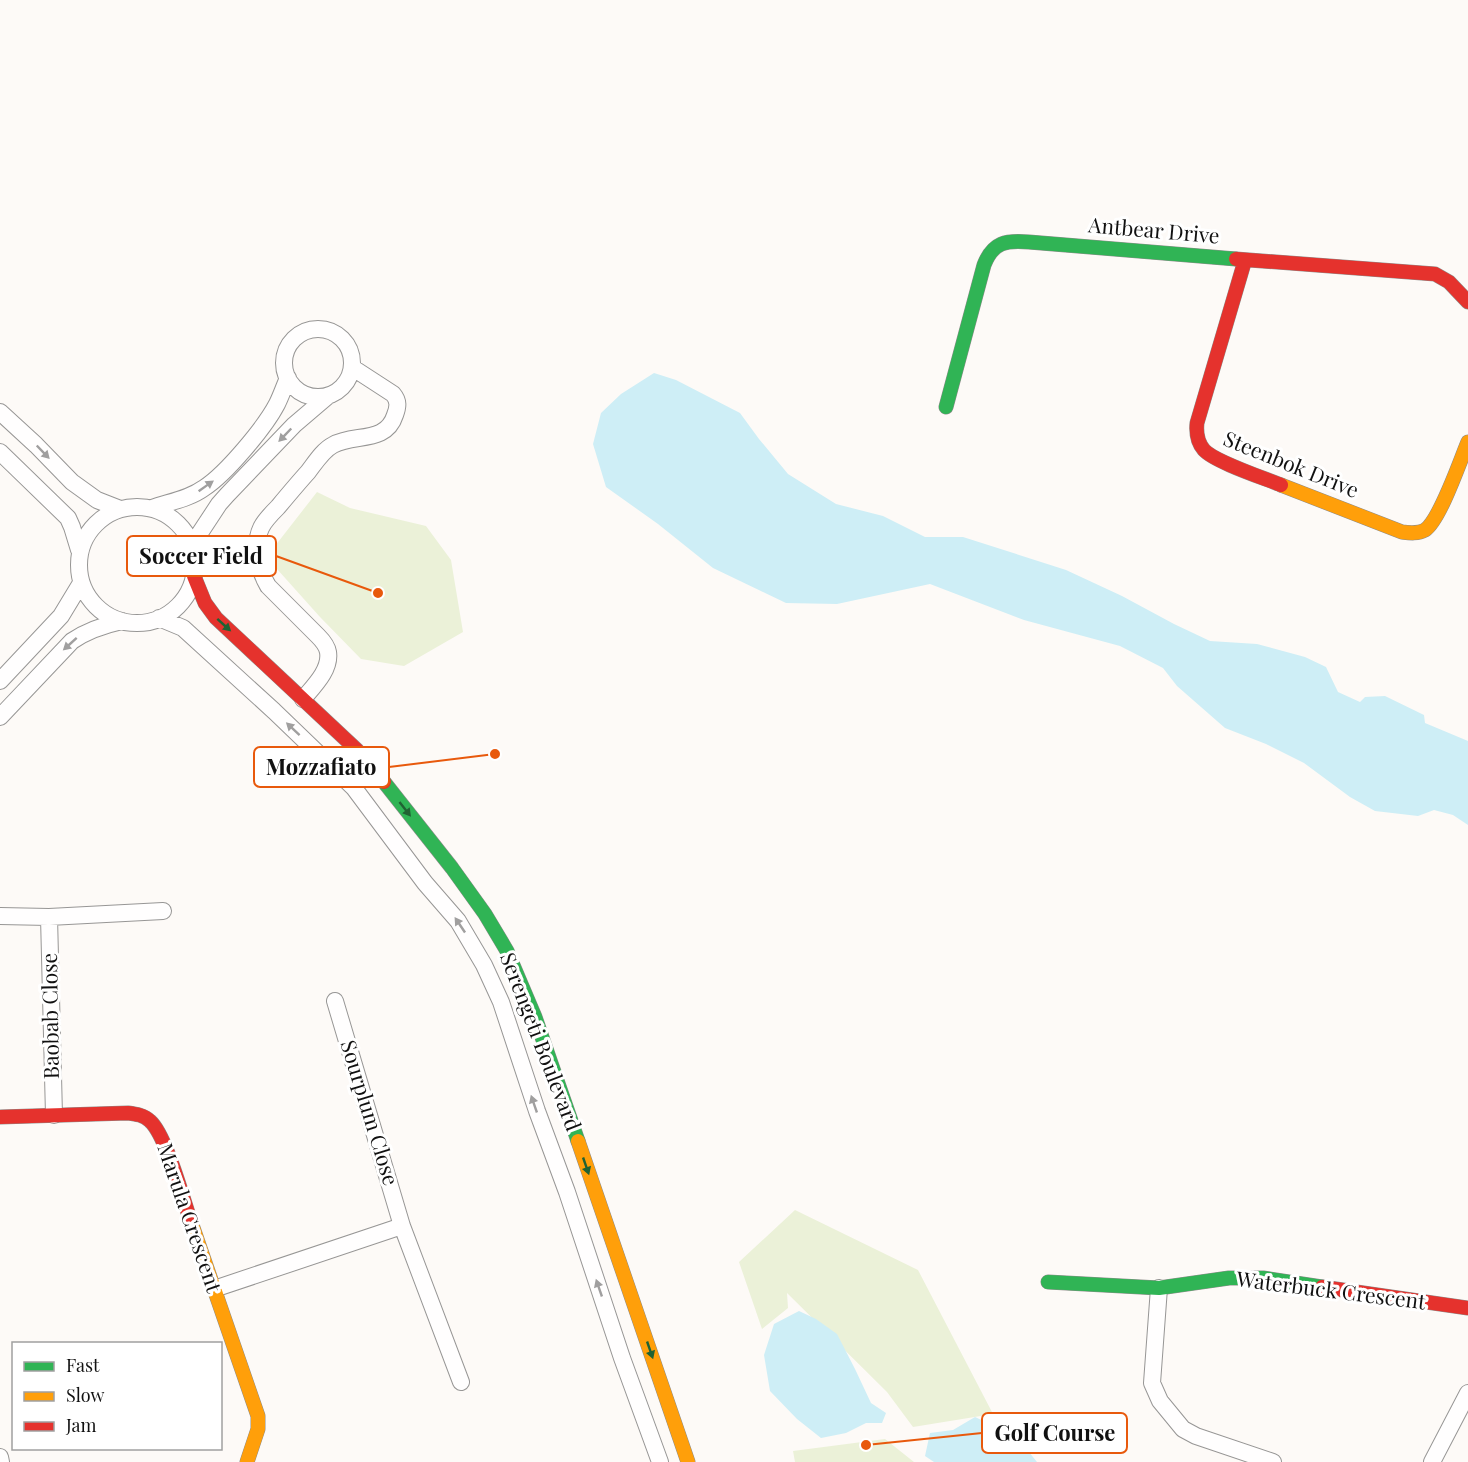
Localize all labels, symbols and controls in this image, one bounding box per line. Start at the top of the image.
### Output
street label: Antbear Drive [1086,209,1221,249]
street label: Steenbok Drive [1220,423,1364,503]
one-way arrow [278,428,292,442]
one-way arrow [35,445,49,459]
one-way arrow [197,480,213,492]
callout: Soccer Field [127,536,276,576]
text: Soccer Field [139,540,263,570]
one-way arrow [216,618,231,631]
one-way arrow [63,637,78,651]
one-way arrow [286,723,301,736]
callout: Mozzafiato [254,747,389,787]
text: Mozzafiato [266,751,376,781]
one-way arrow [398,801,410,816]
one-way arrow [454,917,465,933]
street label: Serengeti Boulevard [495,948,589,1135]
street label: Baobab Close [34,953,64,1079]
street label: Sourplum Close [336,1036,406,1188]
one-way arrow [529,1095,539,1113]
street label: Marula Crescent [152,1139,230,1296]
one-way arrow [582,1157,592,1175]
street label: Waterbuck Crescent [1234,1263,1428,1315]
one-way arrow [593,1279,603,1297]
one-way arrow [646,1341,655,1359]
legend [12,1342,222,1450]
text: Fast [66,1353,100,1377]
text: Slow [66,1383,104,1407]
text: Jam [65,1413,96,1437]
callout: Golf Course [982,1413,1127,1453]
text: Golf Course [995,1417,1115,1447]

